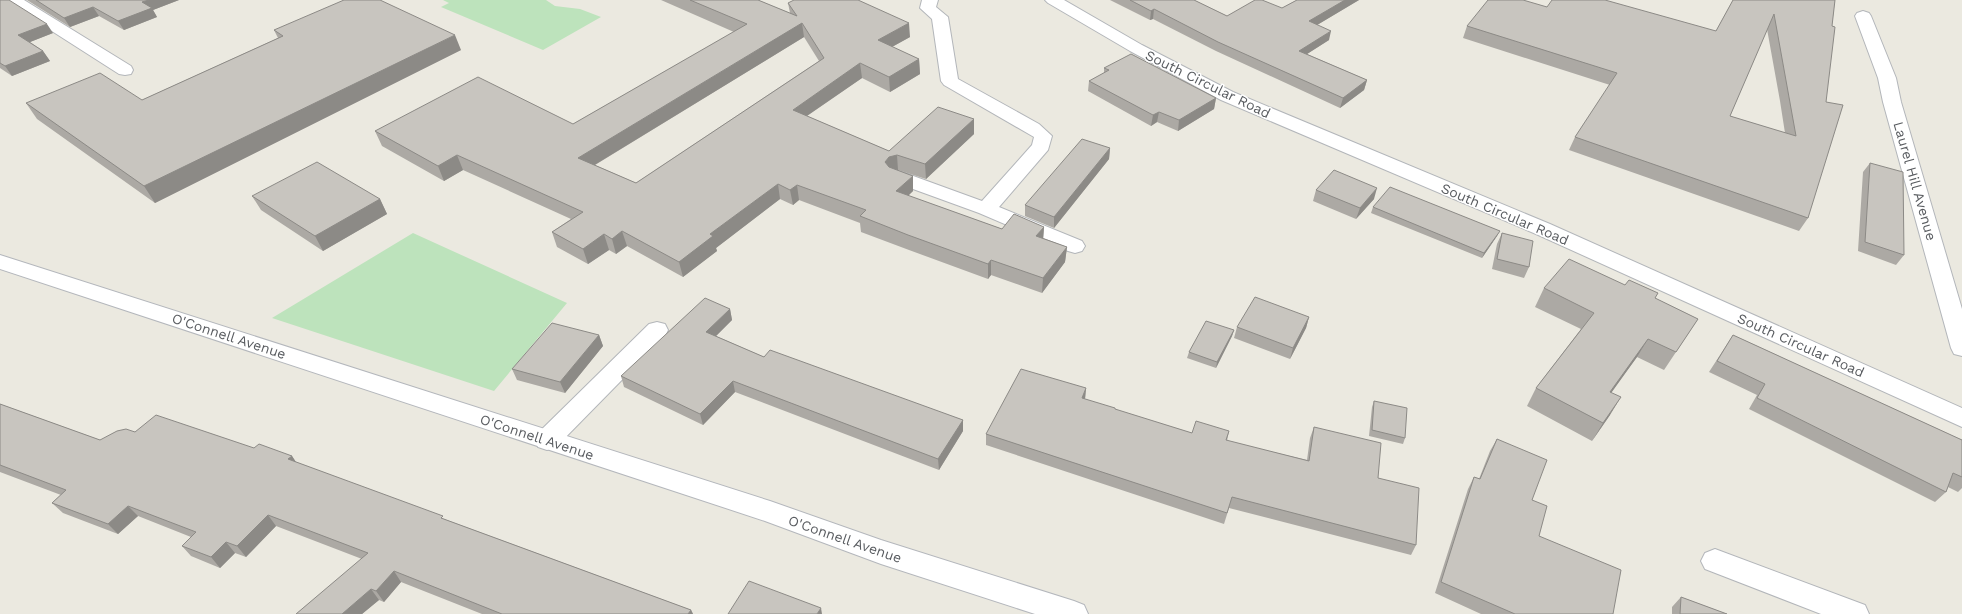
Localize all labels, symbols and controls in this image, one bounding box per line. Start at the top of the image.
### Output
street label: South Circular Road [1143,47,1273,121]
street label: Laurel Hill Avenue [1890,120,1940,242]
street label: South Circular Road [1439,180,1571,248]
street label: O'Connell Avenue [170,310,288,362]
street label: South Circular Road [1735,310,1867,380]
street label: O'Connell Avenue [478,411,596,463]
street label: O'Connell Avenue [786,512,904,566]

